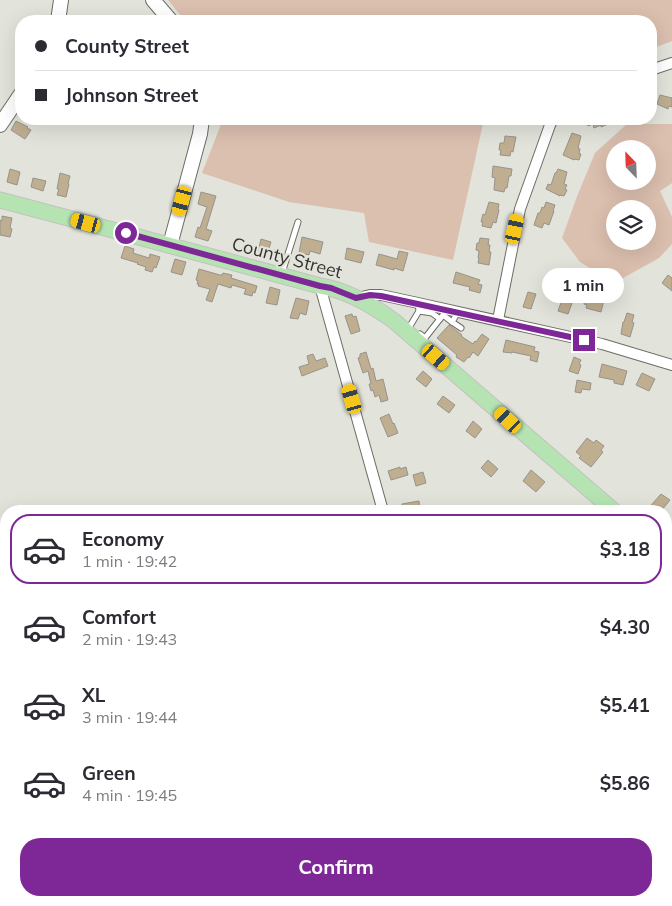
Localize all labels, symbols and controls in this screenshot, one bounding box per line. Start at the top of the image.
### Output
text: County Street [65,34,189,58]
text: Johnson Street [65,83,198,107]
north arrow [606,140,656,190]
map controls [606,140,656,250]
car [170,185,193,217]
button: layers [606,200,656,250]
car [69,212,102,234]
car [504,213,525,245]
route start [115,222,137,244]
street label: County Street [229,232,345,283]
callout: 1 min [543,268,625,302]
text: 1 min [562,275,604,295]
route end [573,329,595,351]
car [419,341,452,373]
car [340,383,363,415]
car [491,404,524,436]
icon: car [22,527,67,572]
text: Economy [82,527,164,551]
text: $3.18 [600,537,650,561]
text: 1 min · 19:42 [82,551,177,571]
icon: car [22,605,67,650]
text: Comfort [82,605,156,629]
text: $4.30 [600,615,650,639]
text: 2 min · 19:43 [82,629,177,649]
icon: car [22,683,67,728]
text: XL [82,683,105,707]
text: $5.41 [600,693,650,717]
text: 3 min · 19:44 [82,707,177,727]
icon: car [22,761,67,806]
text: Green [82,761,136,785]
text: $5.86 [600,771,650,795]
text: 4 min · 19:45 [82,785,177,805]
button: Confirm [20,838,652,896]

